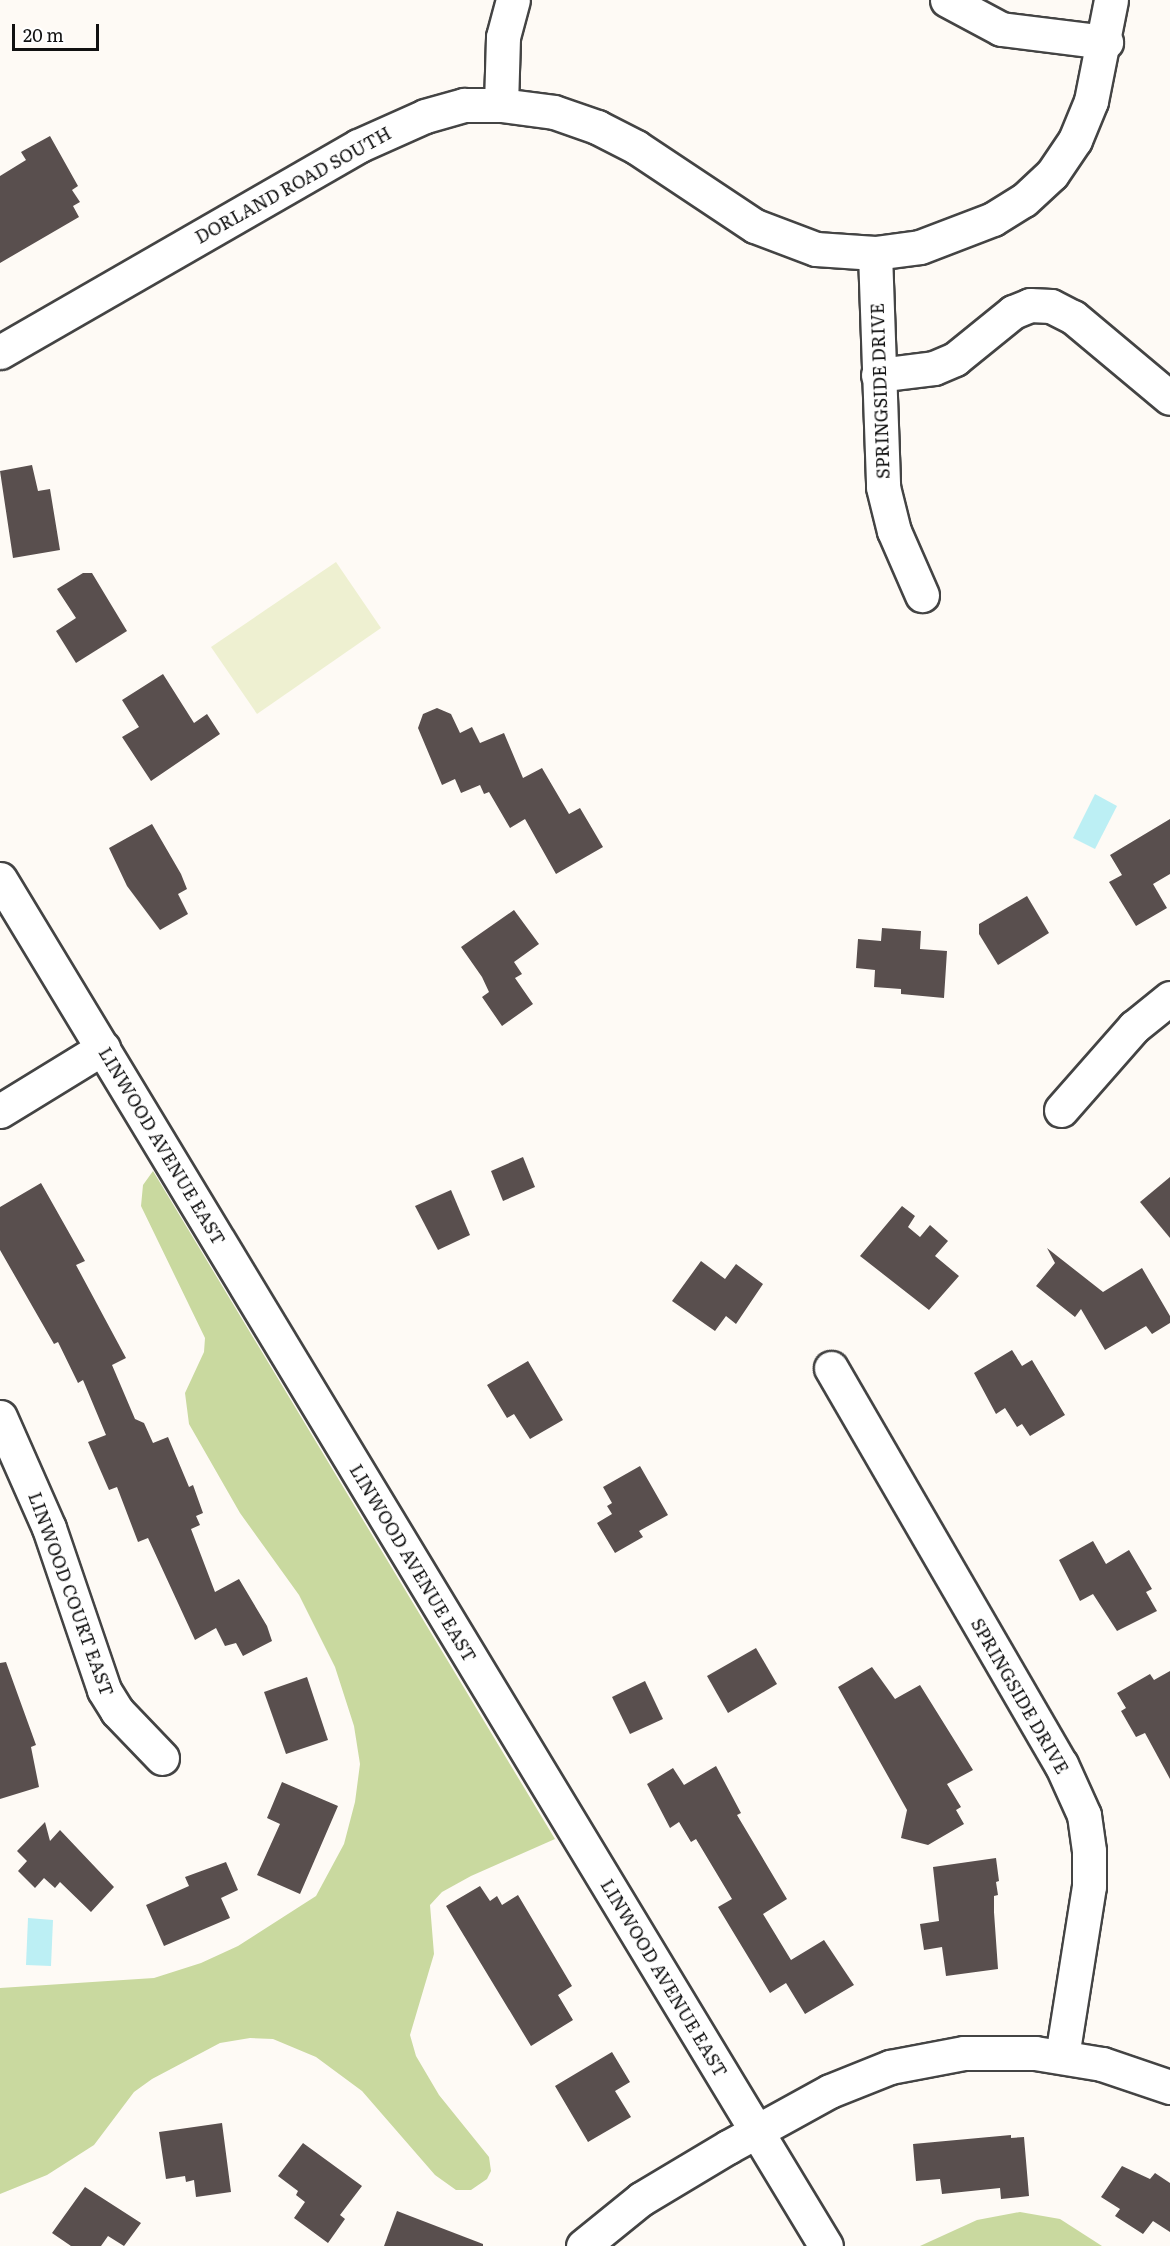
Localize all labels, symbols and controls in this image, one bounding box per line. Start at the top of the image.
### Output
scale bar [15,12,102,50]
text: 20 m [23,21,64,48]
street label: DORLAND ROAD SOUTH [191,122,395,248]
street label: SPRINGSIDE DRIVE [866,303,894,479]
street label: LINWOOD AVENUE EAST [94,1043,230,1249]
street label: LINWOOD AVENUE EAST [345,1460,481,1666]
street label: LINWOOD COURT EAST [24,1489,118,1699]
street label: SPRINGSIDE DRIVE [967,1614,1073,1778]
street label: LINWOOD AVENUE EAST [596,1875,732,2081]

